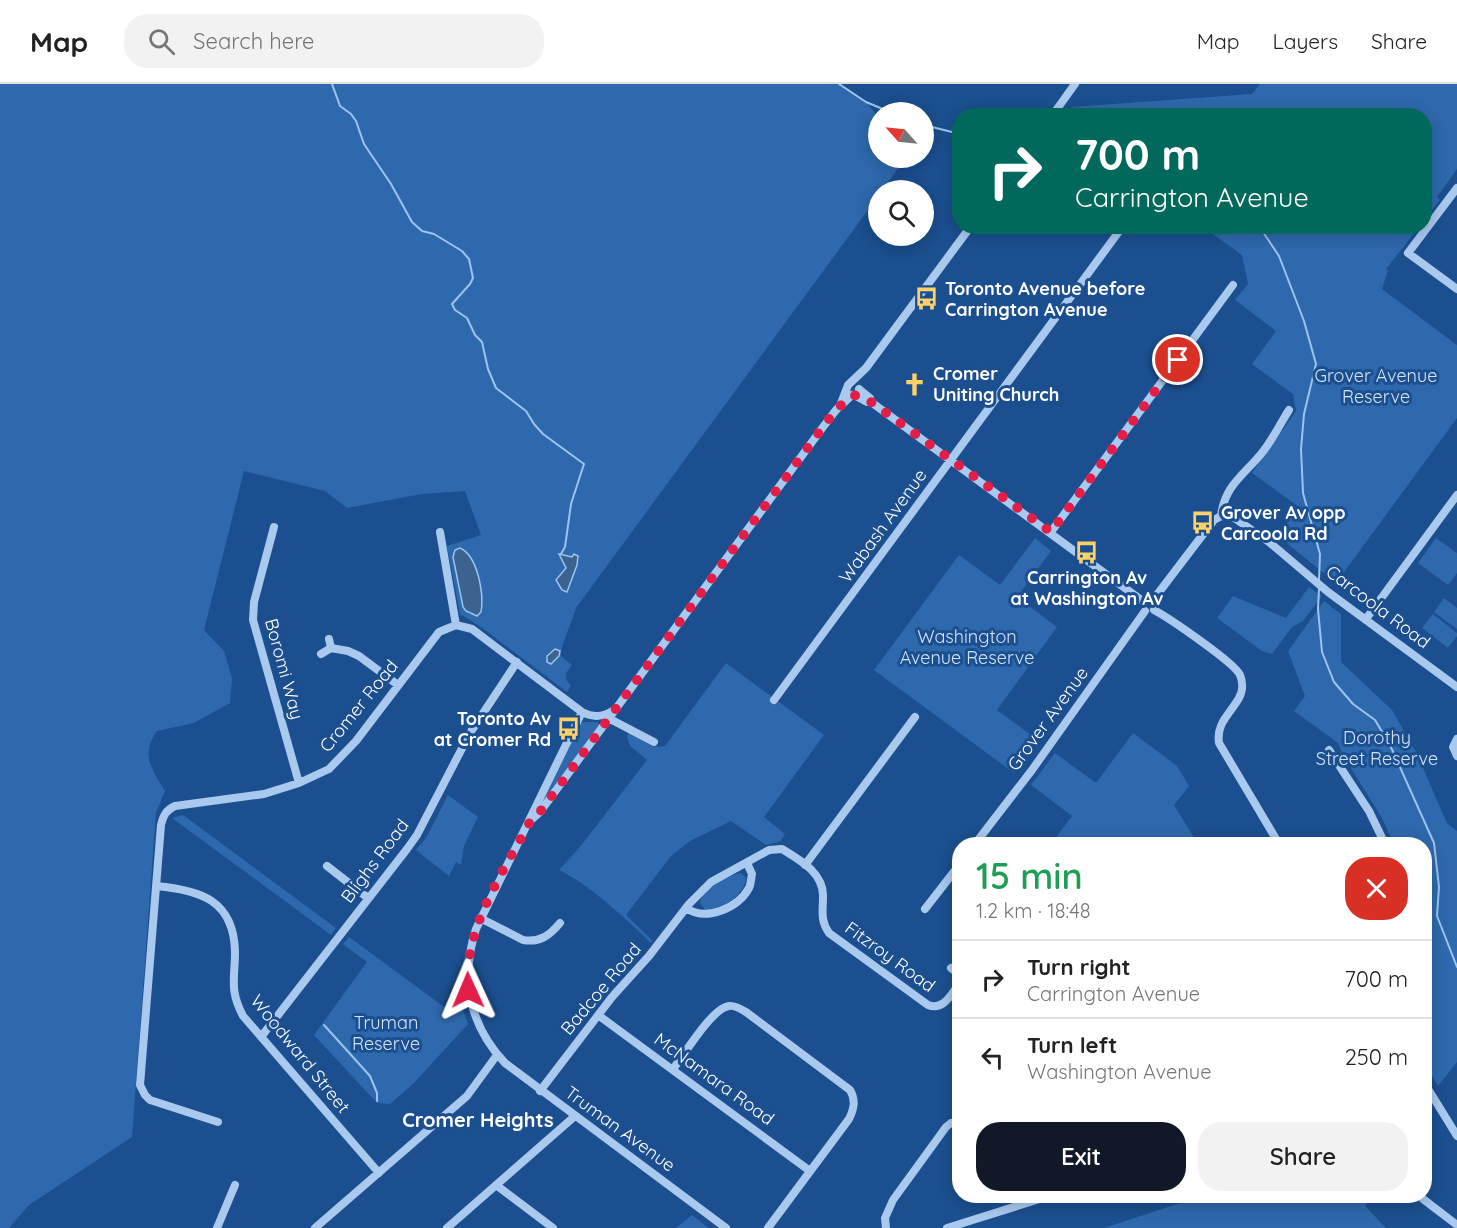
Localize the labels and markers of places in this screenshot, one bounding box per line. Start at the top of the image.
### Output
place label: Toronto Avenue before Carrington Avenue [945,277,1145,321]
bus stop icon: Toronto Avenue before Carrington Avenue [914,286,940,312]
pin [1152,334,1203,385]
place label: Cromer Uniting Church [933,362,1059,406]
church icon: Cromer Uniting Church [902,371,928,397]
place label: Grover Av opp Carcoola Rd [1221,501,1346,545]
bus stop icon: Grover Av opp Carcoola Rd [1190,510,1216,536]
bus stop icon: Carrington Av at Washington Av [1074,539,1100,565]
place label: Carrington Av at Washington Av [1011,566,1163,610]
place label: Toronto Av at Cromer Rd [434,707,551,751]
bus stop icon: Toronto Av at Cromer Rd [556,716,582,742]

